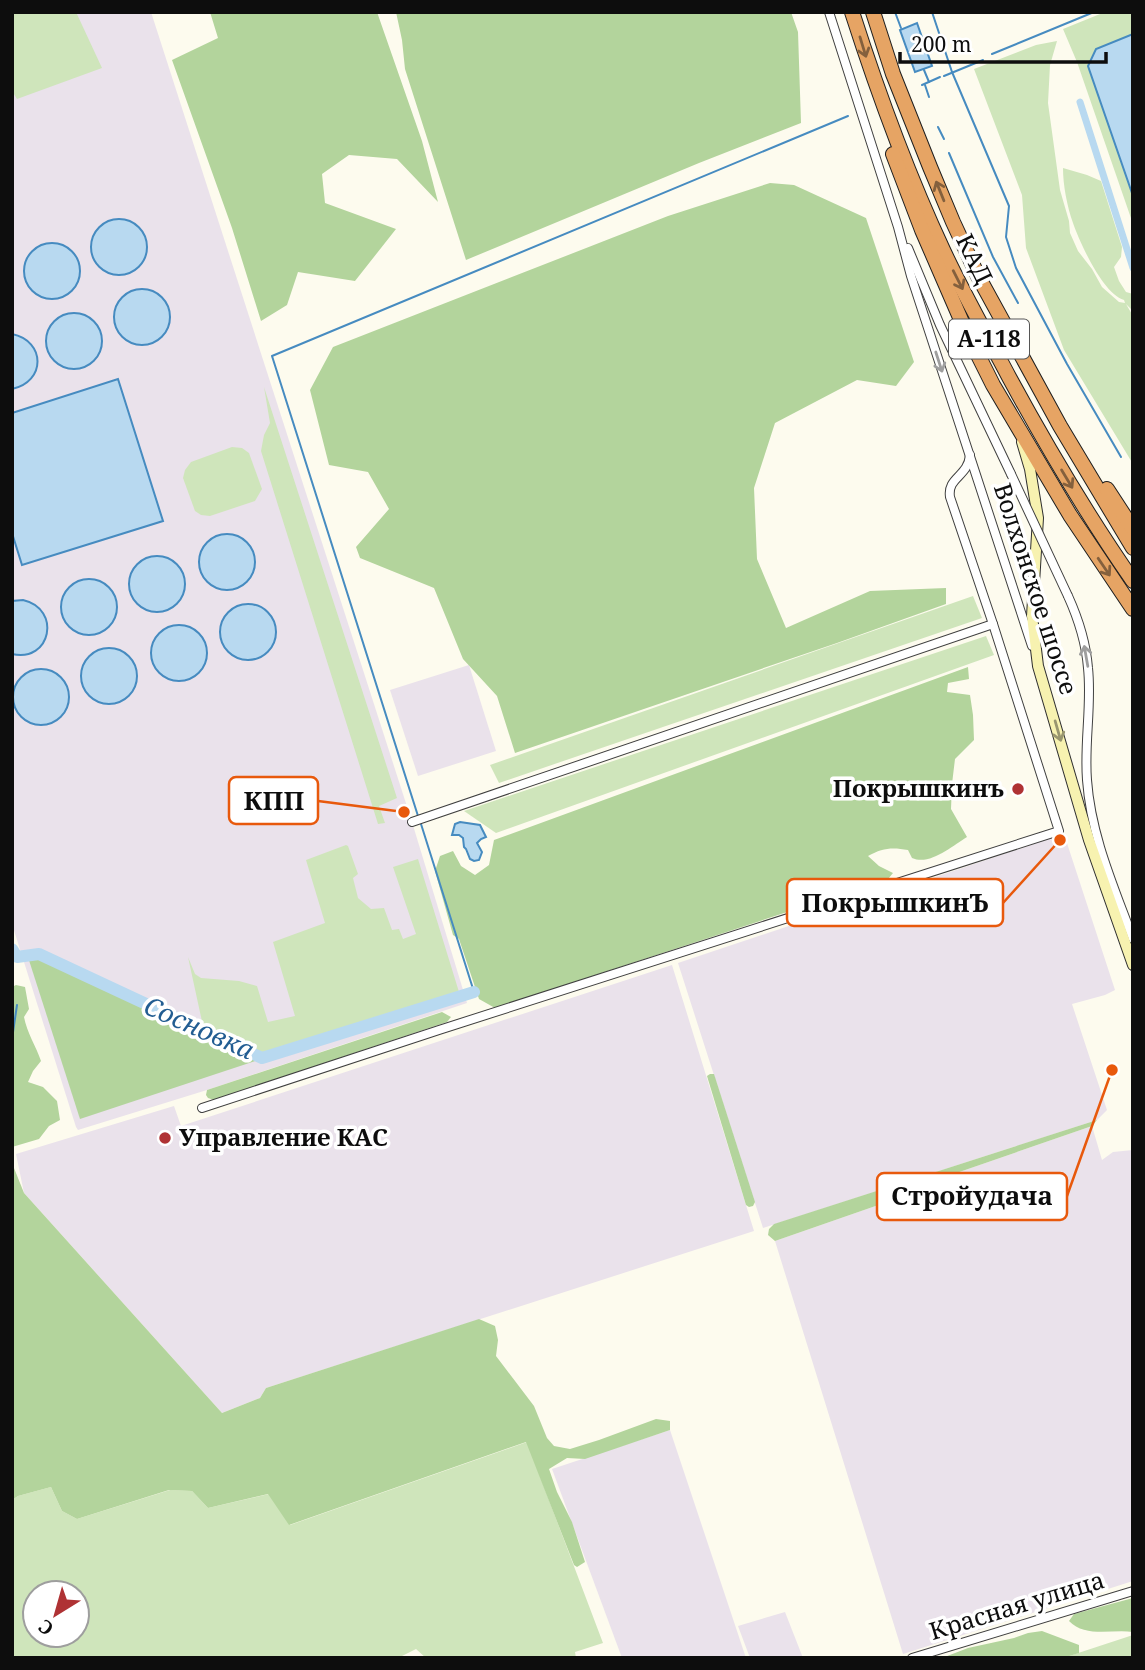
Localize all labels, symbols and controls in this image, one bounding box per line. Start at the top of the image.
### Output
scale bar [900,21,1106,65]
text: 200 m [911,30,972,58]
one-way arrow [858,36,871,58]
one-way arrow [933,181,946,203]
street label: КАД [949,228,1001,289]
one-way arrow [952,269,966,289]
road number: А-118 [949,320,1029,358]
one-way arrow [934,351,946,373]
one-way arrow [1060,469,1074,489]
street label: Волхонское шоссе [987,479,1086,698]
one-way arrow [1097,557,1111,577]
one-way arrow [1079,645,1092,667]
one-way arrow [1052,720,1065,742]
place label: Покрышкинъ [833,771,1004,804]
callout: КПП [229,777,318,824]
marker: Покрышкинъ [1010,781,1026,797]
text: КПП [244,782,304,818]
callout: ПокрышкинЪ [787,879,1003,926]
text: ПокрышкинЪ [801,884,989,920]
water label: Сосновка [139,987,260,1067]
place label: Управление КАС [179,1120,388,1153]
marker: Управление КАС [157,1130,173,1146]
callout: Стройудача [877,1173,1067,1220]
text: Стройудача [891,1177,1053,1213]
street label: Красная улица [925,1562,1108,1647]
north arrow [21,1579,91,1649]
text: С [33,1613,59,1642]

